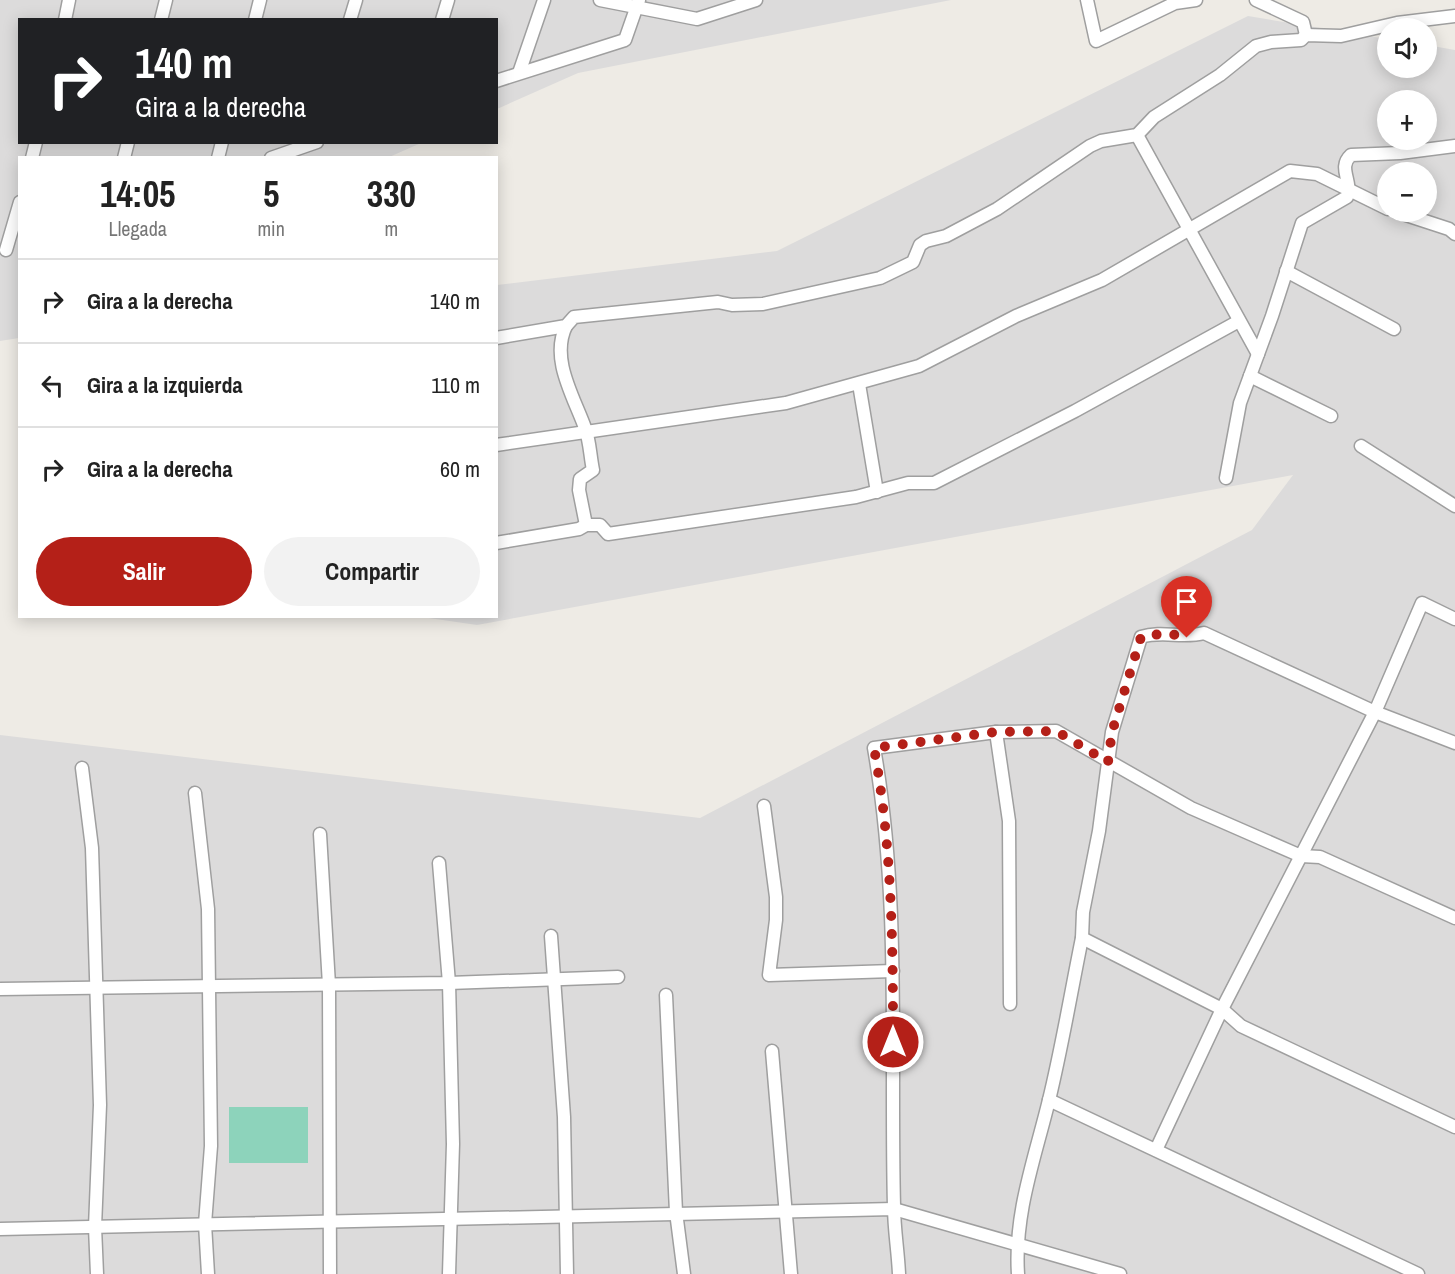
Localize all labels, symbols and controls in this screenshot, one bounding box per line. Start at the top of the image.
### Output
map controls [1377,18,1437,222]
button: sound [1377,18,1437,78]
text: 140 m [135,35,233,91]
icon: right [36,42,114,120]
text: Gira a la derecha [135,89,306,125]
button: + [1377,90,1437,150]
button: − [1377,162,1437,222]
text: 14:05 [100,170,175,218]
text: 5 [263,170,279,218]
text: 330 [367,170,416,218]
text: Llegada [109,215,167,242]
text: min [257,215,285,242]
text: m [385,215,398,242]
icon: right [36,285,69,318]
text: Gira a la derecha [87,286,232,316]
text: 140 m [430,286,480,316]
icon: left [36,369,69,402]
text: Gira a la izquierda [87,370,242,400]
text: 110 m [431,370,480,400]
icon: right [36,453,69,486]
text: Gira a la derecha [87,454,232,484]
text: 60 m [440,454,480,484]
button: Salir [36,537,252,606]
button: Compartir [264,537,480,606]
pin [1161,576,1212,638]
icon: arrive [1170,585,1203,618]
position arrow [861,1010,925,1074]

